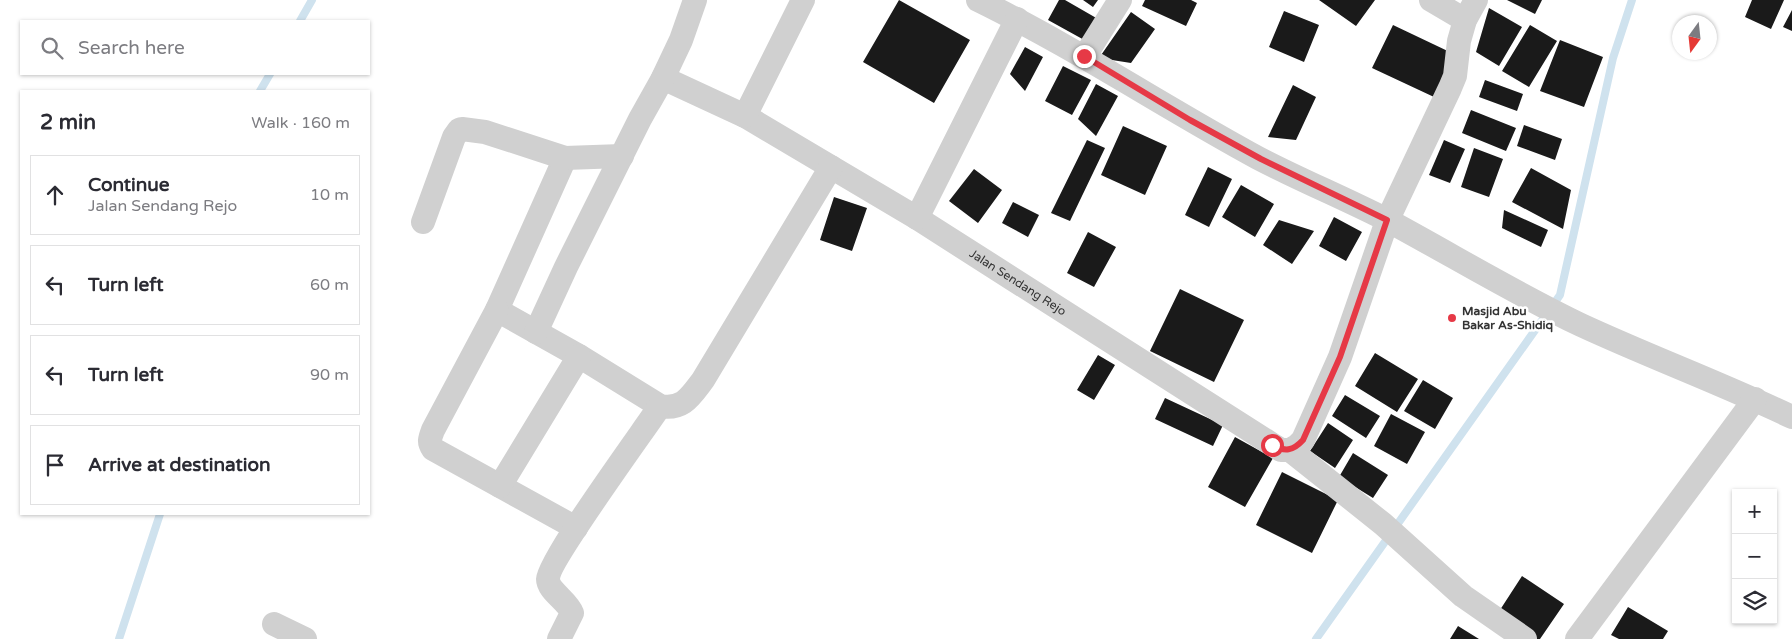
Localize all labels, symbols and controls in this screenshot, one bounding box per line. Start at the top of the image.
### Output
north arrow [1672,15,1717,60]
search box [20,20,370,75]
icon: search [38,34,66,62]
text: Search here [78,37,185,59]
route end [1073,45,1096,68]
text: 2 min [40,110,96,135]
text: Walk · 160 m [251,113,350,133]
text: Continue [88,174,170,196]
icon: ahead [41,181,69,209]
text: 10 m [310,185,349,205]
text: Jalan Sendang Rejo [88,196,237,216]
street label: Jalan Sendang Rejo [967,246,1069,318]
icon: left [41,271,69,299]
text: Turn left [88,274,164,296]
text: 60 m [310,275,349,295]
place label: Masjid Abu Bakar As-Shidiq [1462,304,1553,333]
marker: Masjid Abu Bakar As-Shidiq [1446,312,1458,324]
icon: left [41,361,69,389]
text: Turn left [88,364,164,386]
text: 90 m [310,365,349,385]
route start [1261,434,1284,457]
icon: arrive [41,451,69,479]
text: Arrive at destination [88,454,271,476]
map controls [1732,489,1777,624]
button: + [1732,489,1777,534]
button: − [1732,534,1777,579]
button: layers [1732,579,1777,624]

